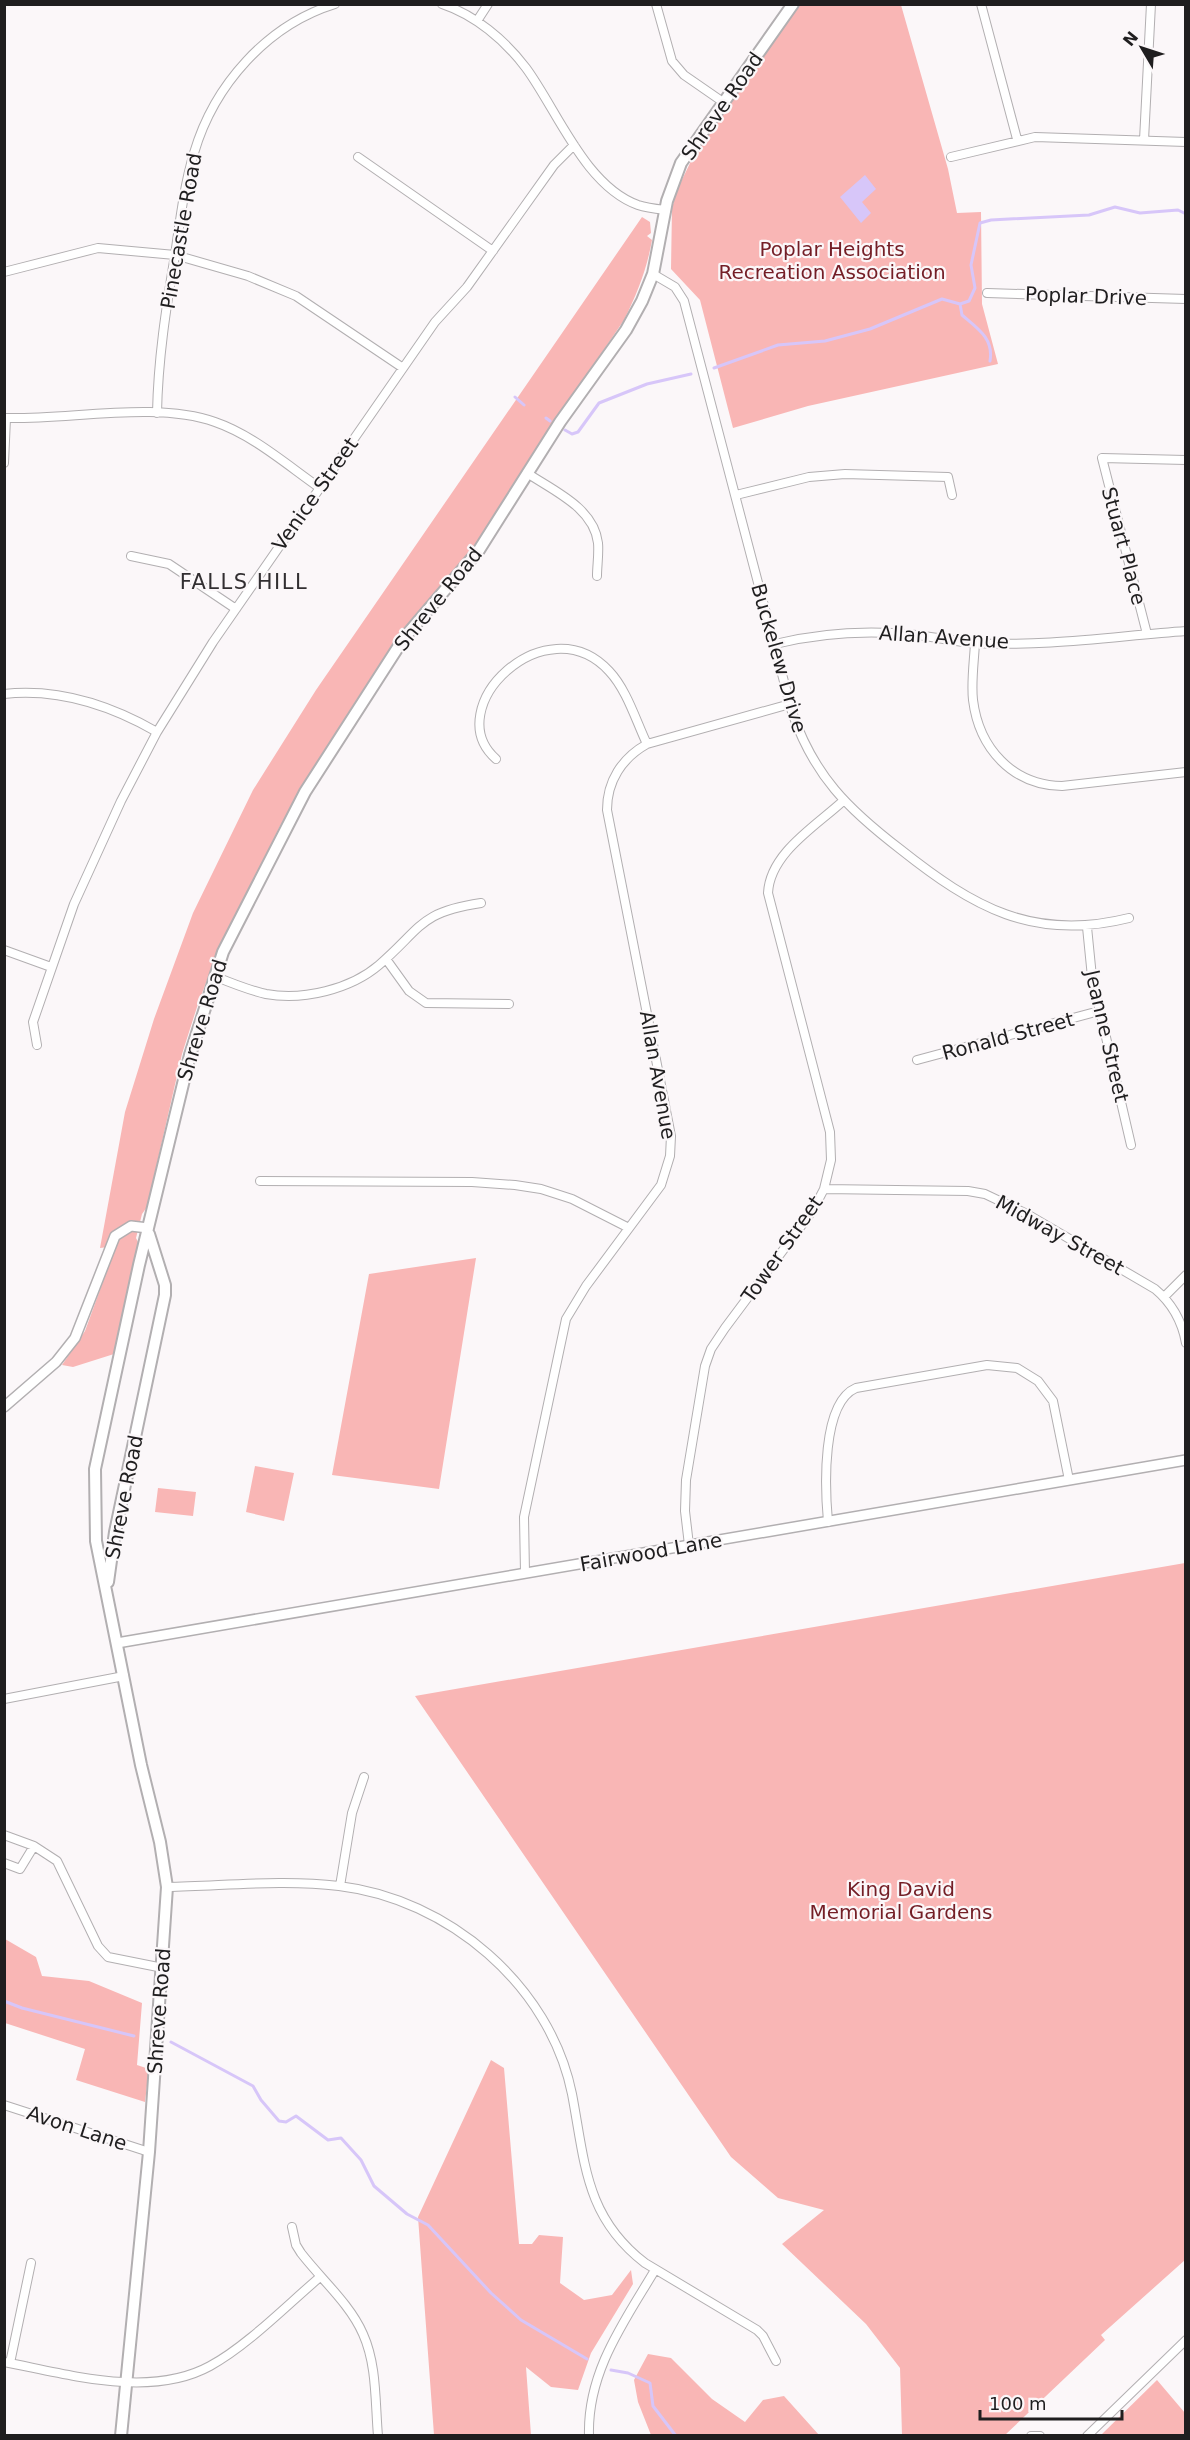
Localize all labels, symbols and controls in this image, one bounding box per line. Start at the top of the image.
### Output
north arrow [1112,18,1172,78]
text: N [1119,28,1142,50]
street label: Shreve Road [676,47,768,165]
street label: Pinecastle Road [155,151,207,311]
park label: Poplar Heights Recreation Association [718,237,946,284]
street label: Poplar Drive [1025,282,1147,310]
street label: Venice Street [267,432,363,555]
street label: Stuart Place [1097,484,1151,608]
street label: Shreve Road [389,542,487,656]
district label: FALLS HILL [180,570,308,594]
street label: Buckelew Drive [746,580,812,736]
street label: Allan Avenue [878,620,1010,654]
street label: Shreve Road [172,956,232,1084]
street label: Jeanne Street [1080,965,1134,1105]
street label: Ronald Street [939,1007,1077,1065]
street label: Allan Avenue [635,1009,681,1141]
street label: Midway Street [992,1190,1129,1280]
street label: Tower Street [736,1191,828,1308]
street label: Shreve Road [100,1433,148,1561]
street label: Fairwood Lane [578,1528,724,1576]
park label: King David Memorial Gardens [810,1877,992,1924]
street label: Shreve Road [143,1947,175,2075]
street label: Avon Lane [24,2101,130,2155]
scale bar [980,2383,1122,2421]
text: 100 m [989,2393,1047,2414]

